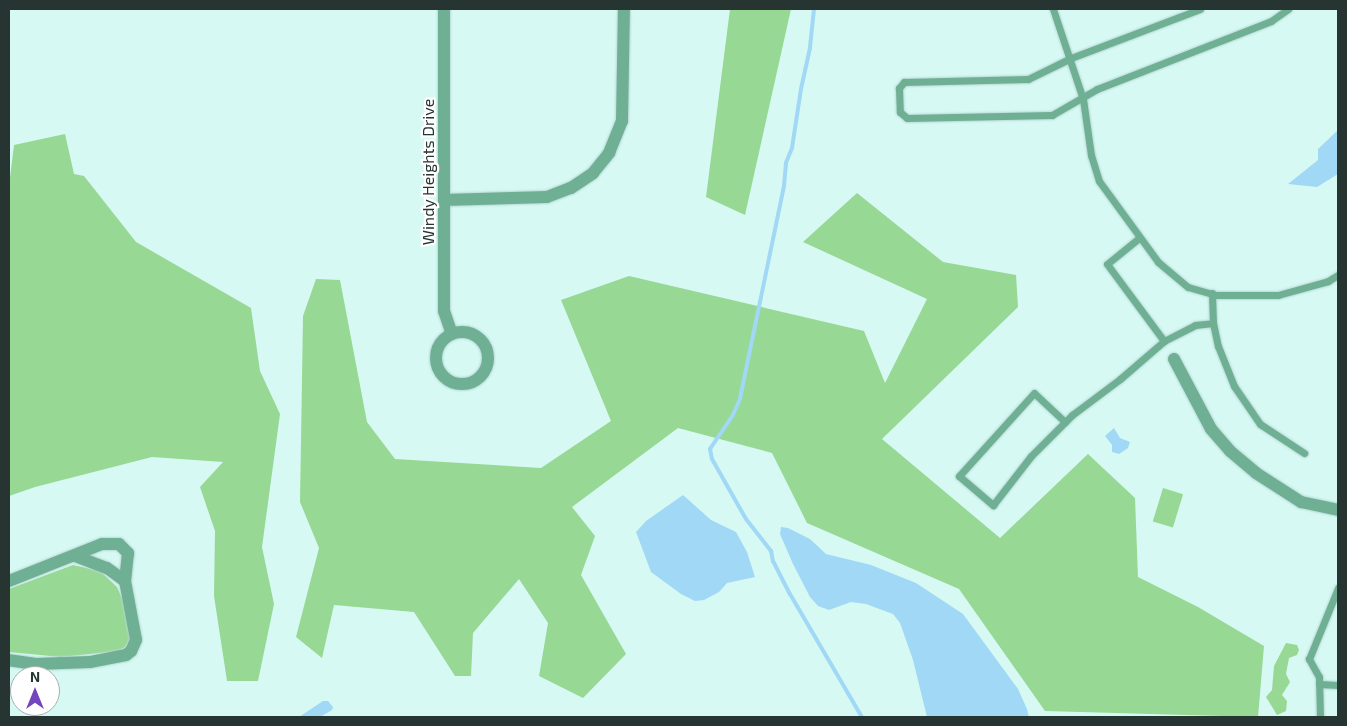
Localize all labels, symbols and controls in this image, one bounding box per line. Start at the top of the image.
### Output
street label: Windy Heights Drive [418,99,438,245]
north arrow [10,666,60,716]
text: N [30,668,40,685]

